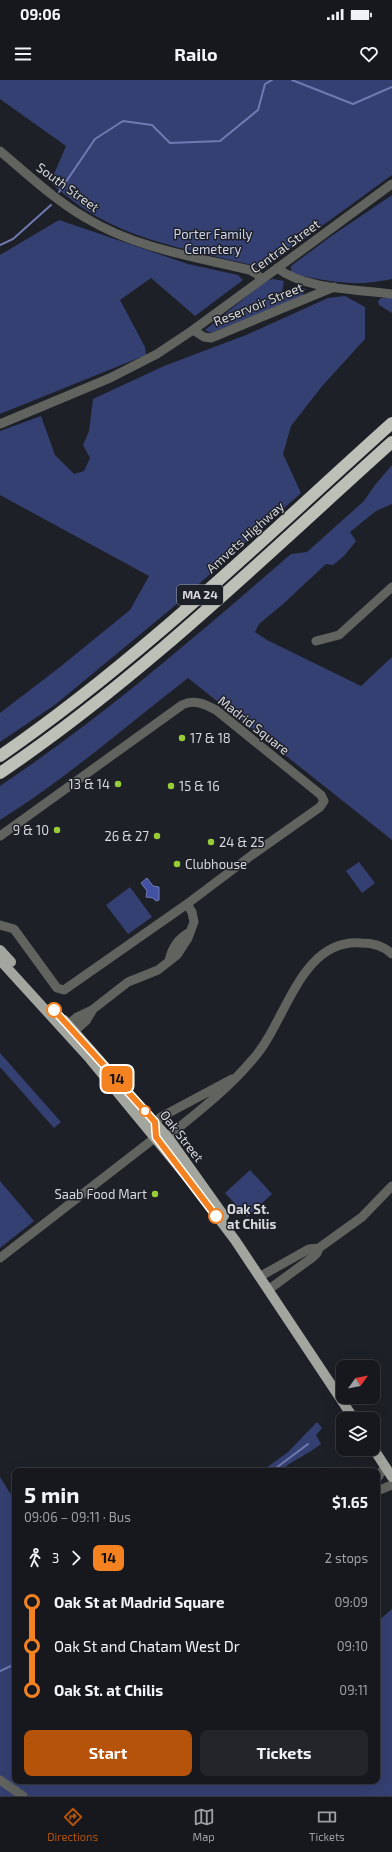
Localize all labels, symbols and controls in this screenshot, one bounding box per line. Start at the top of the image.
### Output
text: 09:06 [20,5,61,23]
icon: menu [12,43,34,65]
text: Railo [174,43,218,65]
icon: heart [358,43,380,65]
street label: South Street [34,159,103,215]
street label: Central Street [247,215,323,277]
park label: Porter Family Cemetery [174,226,253,257]
street label: Reservoir Street [211,279,305,329]
street label: Amvets Highway [203,498,287,576]
road number: MA 24 [177,585,223,605]
street label: Madrid Square [215,692,293,758]
place label: 17 & 18 [190,730,231,746]
marker: 17 & 18 [177,733,187,743]
place label: 13 & 14 [69,776,110,792]
place label: 15 & 16 [179,778,220,794]
marker: 13 & 14 [113,779,123,789]
marker: 15 & 16 [166,781,176,791]
place label: 9 & 10 [13,822,49,838]
marker: 9 & 10 [52,825,62,835]
place label: 26 & 27 [104,828,149,844]
marker: 26 & 27 [152,831,162,841]
place label: 24 & 25 [219,834,264,850]
marker: 24 & 25 [206,837,216,847]
place label: Clubhouse [185,856,247,872]
marker: Clubhouse [172,859,182,869]
unlabelled marker [46,1002,62,1018]
line badge: 14 [99,1066,135,1092]
text: 14 [110,1070,124,1087]
unlabelled marker [139,1105,151,1117]
street label: Oak Street [157,1107,207,1165]
place label: Saab Food Mart [55,1186,147,1202]
marker: Saab Food Mart [150,1189,160,1199]
place label: Oak St. at Chilis [227,1201,276,1232]
marker: Oak St. at Chilis [208,1208,224,1224]
north arrow [336,1360,380,1404]
map controls [336,1360,380,1456]
button: layers [336,1412,380,1456]
text: 5 min [24,1481,80,1507]
text: $1.65 [332,1493,368,1511]
text: 09:06 – 09:11 · Bus [24,1509,131,1525]
icon: walk [24,1547,46,1569]
icon: forward [65,1547,87,1569]
text: 14 [101,1549,116,1566]
text: 3 [52,1550,59,1566]
text: 2 stops [325,1550,368,1566]
text: Oak St at Madrid Square [54,1593,224,1611]
text: 09:09 [334,1594,368,1610]
text: Oak St and Chatam West Dr [54,1637,240,1655]
text: 09:10 [337,1638,368,1654]
text: Oak St. at Chilis [54,1681,163,1699]
text: 09:11 [339,1682,368,1698]
button: Start [24,1730,192,1776]
button: Tickets [200,1730,368,1776]
tab: Directions [47,1806,98,1843]
tab: Map [193,1806,215,1843]
tab: Tickets [309,1806,345,1843]

